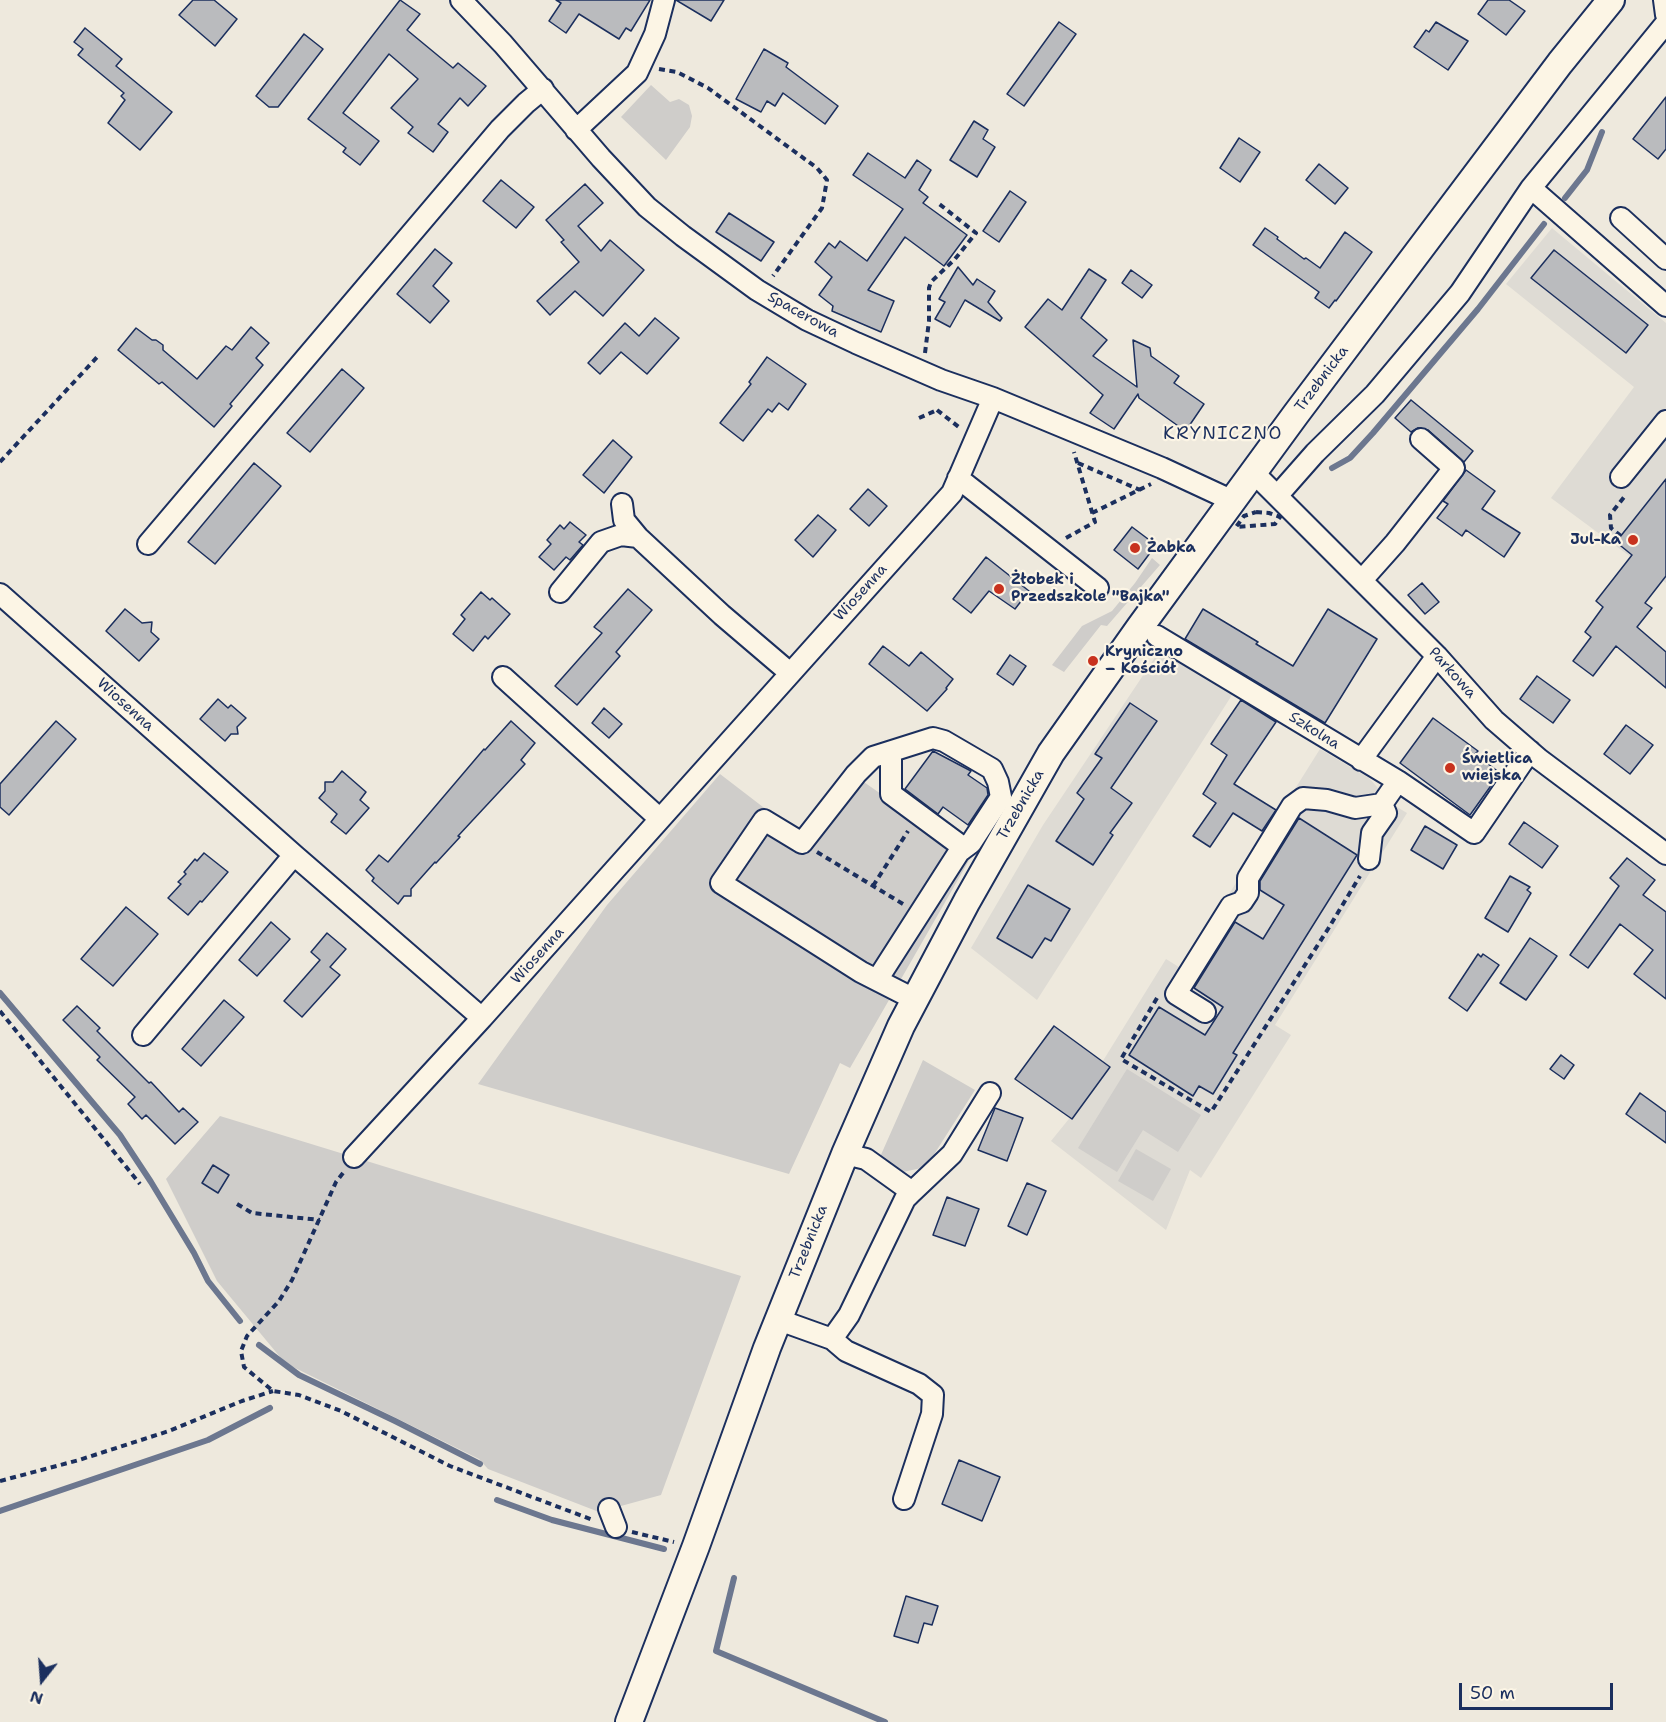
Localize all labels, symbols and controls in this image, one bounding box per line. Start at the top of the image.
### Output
street label: Spacerowa [764,288,842,342]
street label: Trzebnicka [1291,342,1353,416]
district label: KRYNICZNO [1163,423,1283,445]
place label: Jul-Ka [1570,531,1621,549]
marker: Jul-Ka [1626,533,1640,547]
place label: Żabka [1147,539,1196,557]
marker: Żabka [1128,541,1142,555]
street label: Wiosenna [831,561,891,625]
place label: Żłobek i Przedszkole "Bajka" [1011,571,1170,606]
marker: Żłobek i Przedszkole "Bajka" [992,582,1006,596]
place label: Kryniczno – Kościół [1105,643,1183,678]
street label: Parkowa [1424,644,1480,702]
marker: Kryniczno – Kościół [1086,654,1100,668]
street label: Wiosenna [93,675,157,735]
street label: Szkolna [1285,708,1343,754]
place label: Świetlica wiejska [1462,750,1532,785]
marker: Świetlica wiejska [1443,761,1457,775]
street label: Trzebnicka [994,767,1048,843]
street label: Wiosenna [508,924,568,988]
street label: Trzebnicka [786,1202,832,1282]
north arrow [12,1650,72,1710]
scale bar [1462,1671,1616,1709]
text: 50 m [1470,1681,1515,1705]
text: N [27,1686,46,1710]

